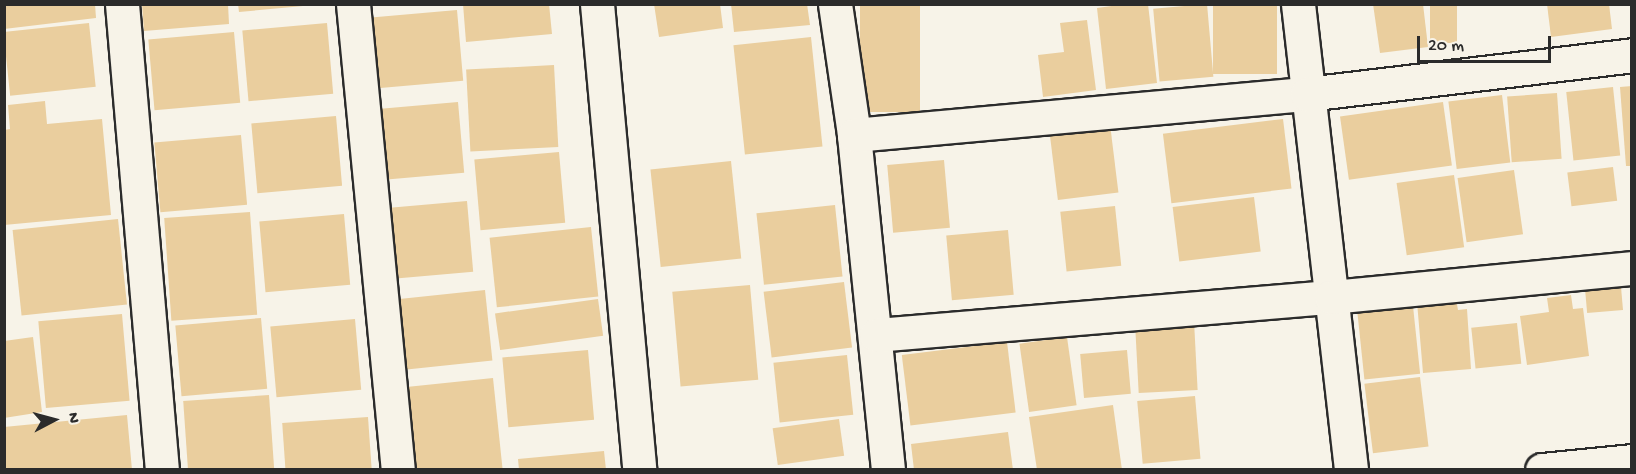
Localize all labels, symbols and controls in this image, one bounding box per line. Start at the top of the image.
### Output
scale bar [1420,24,1554,62]
text: 20 m [1428,36,1464,57]
north arrow [24,390,84,450]
text: N [62,412,82,424]

